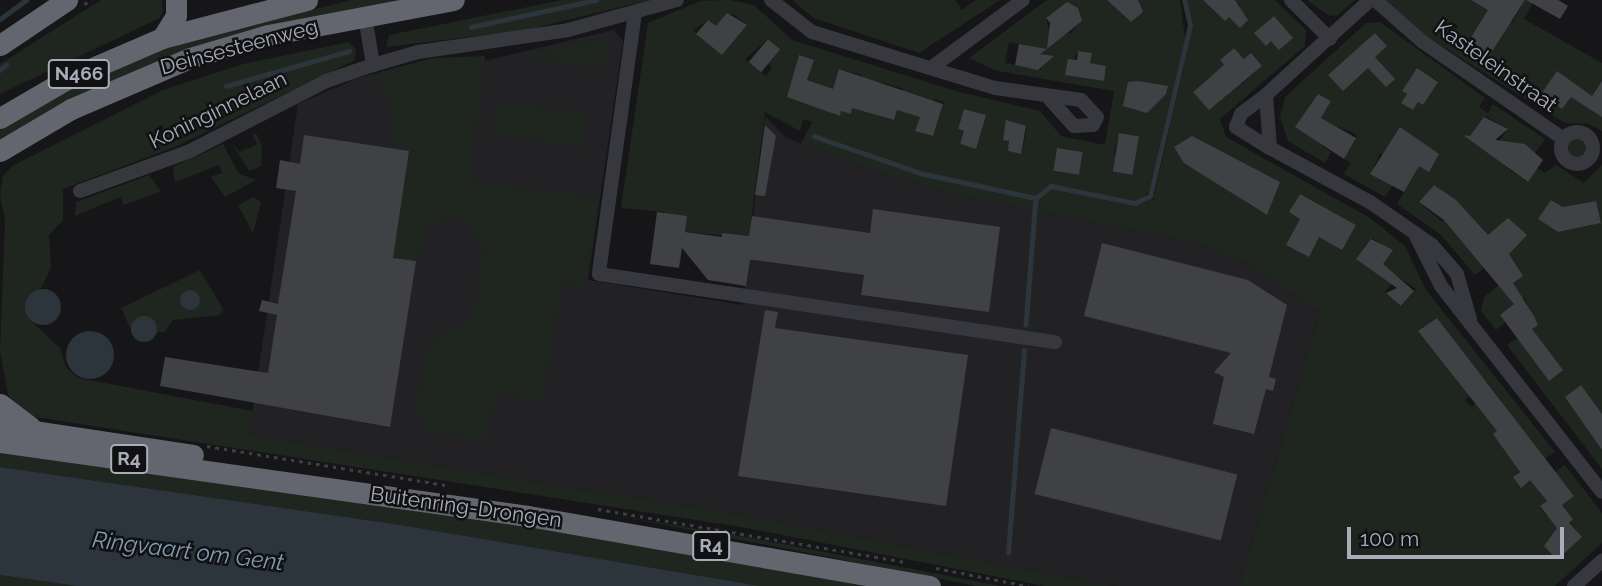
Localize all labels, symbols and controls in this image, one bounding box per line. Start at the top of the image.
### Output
street label: Deinsesteenweg [157,14,321,80]
street label: Kasteleinstraat [1430,15,1562,117]
road number: N466 [48,58,110,90]
street label: Koninginnelaan [145,66,291,154]
road number: R4 [110,444,148,474]
street label: Buitenring-Drongen [369,481,563,533]
scale bar [1350,512,1567,556]
water label: Ringvaart om Gent [91,526,285,576]
text: 100 m [1360,526,1419,551]
road number: R4 [692,530,730,562]

